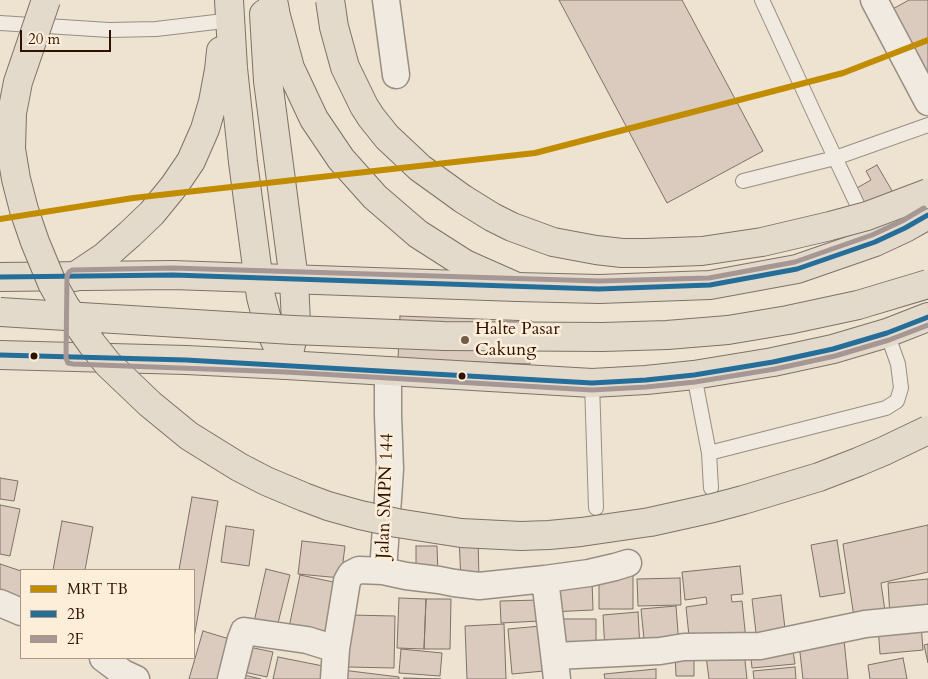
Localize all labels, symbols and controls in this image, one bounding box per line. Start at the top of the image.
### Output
scale bar [22,20,114,52]
text: 20 m [28,29,60,49]
place label: Halte Pasar Cakung [475,319,560,362]
marker: Halte Pasar Cakung [459,334,471,346]
unlabelled marker [29,351,39,361]
unlabelled marker [457,371,467,381]
street label: Jalan SMPN 144 [373,433,399,559]
legend [20,569,195,659]
text: MRT TB [67,579,128,599]
text: 2B [67,604,85,624]
text: 2F [67,629,83,649]

